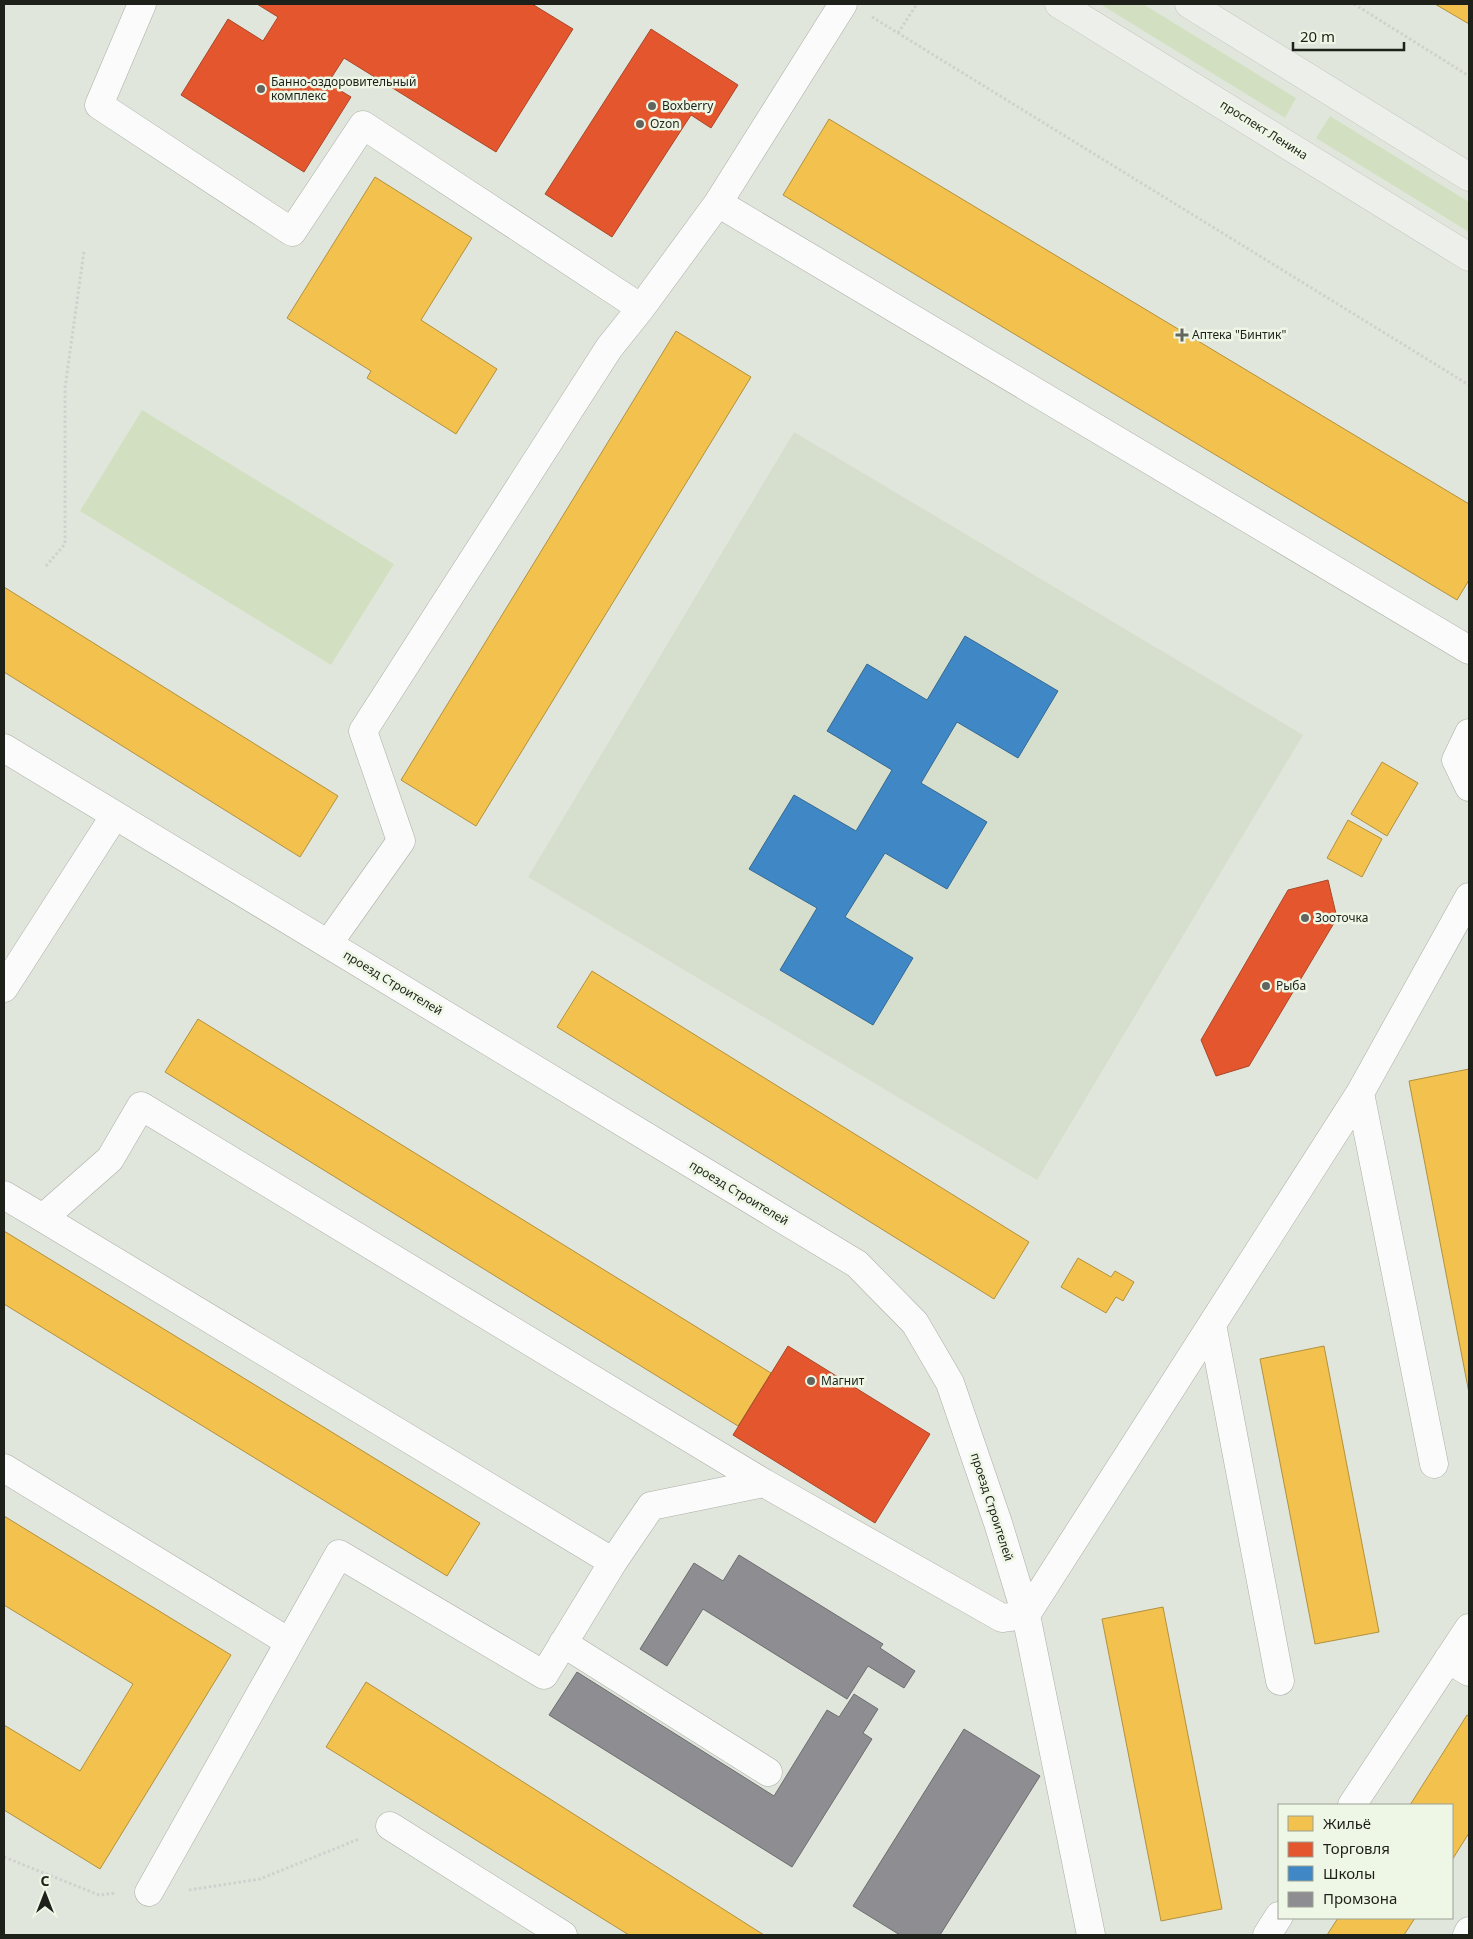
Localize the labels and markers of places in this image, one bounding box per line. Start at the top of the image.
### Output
place label: Банно-оздоровительный комплекс [271,73,416,104]
marker: Банно-оздоровительный комплекс [255,83,267,95]
place label: Boxberry [662,97,714,114]
marker: Boxberry [646,100,658,112]
place label: Ozon [650,115,680,132]
marker: Ozon [634,118,646,130]
place label: Аптека "Бинтик" [1192,326,1286,343]
marker: Аптека "Бинтик" [1176,329,1188,341]
place label: Зооточка [1315,909,1368,926]
marker: Зооточка [1299,912,1311,924]
place label: Рыба [1276,977,1306,994]
marker: Рыба [1260,980,1272,992]
place label: Магнит [821,1372,865,1389]
marker: Магнит [805,1375,817,1387]

